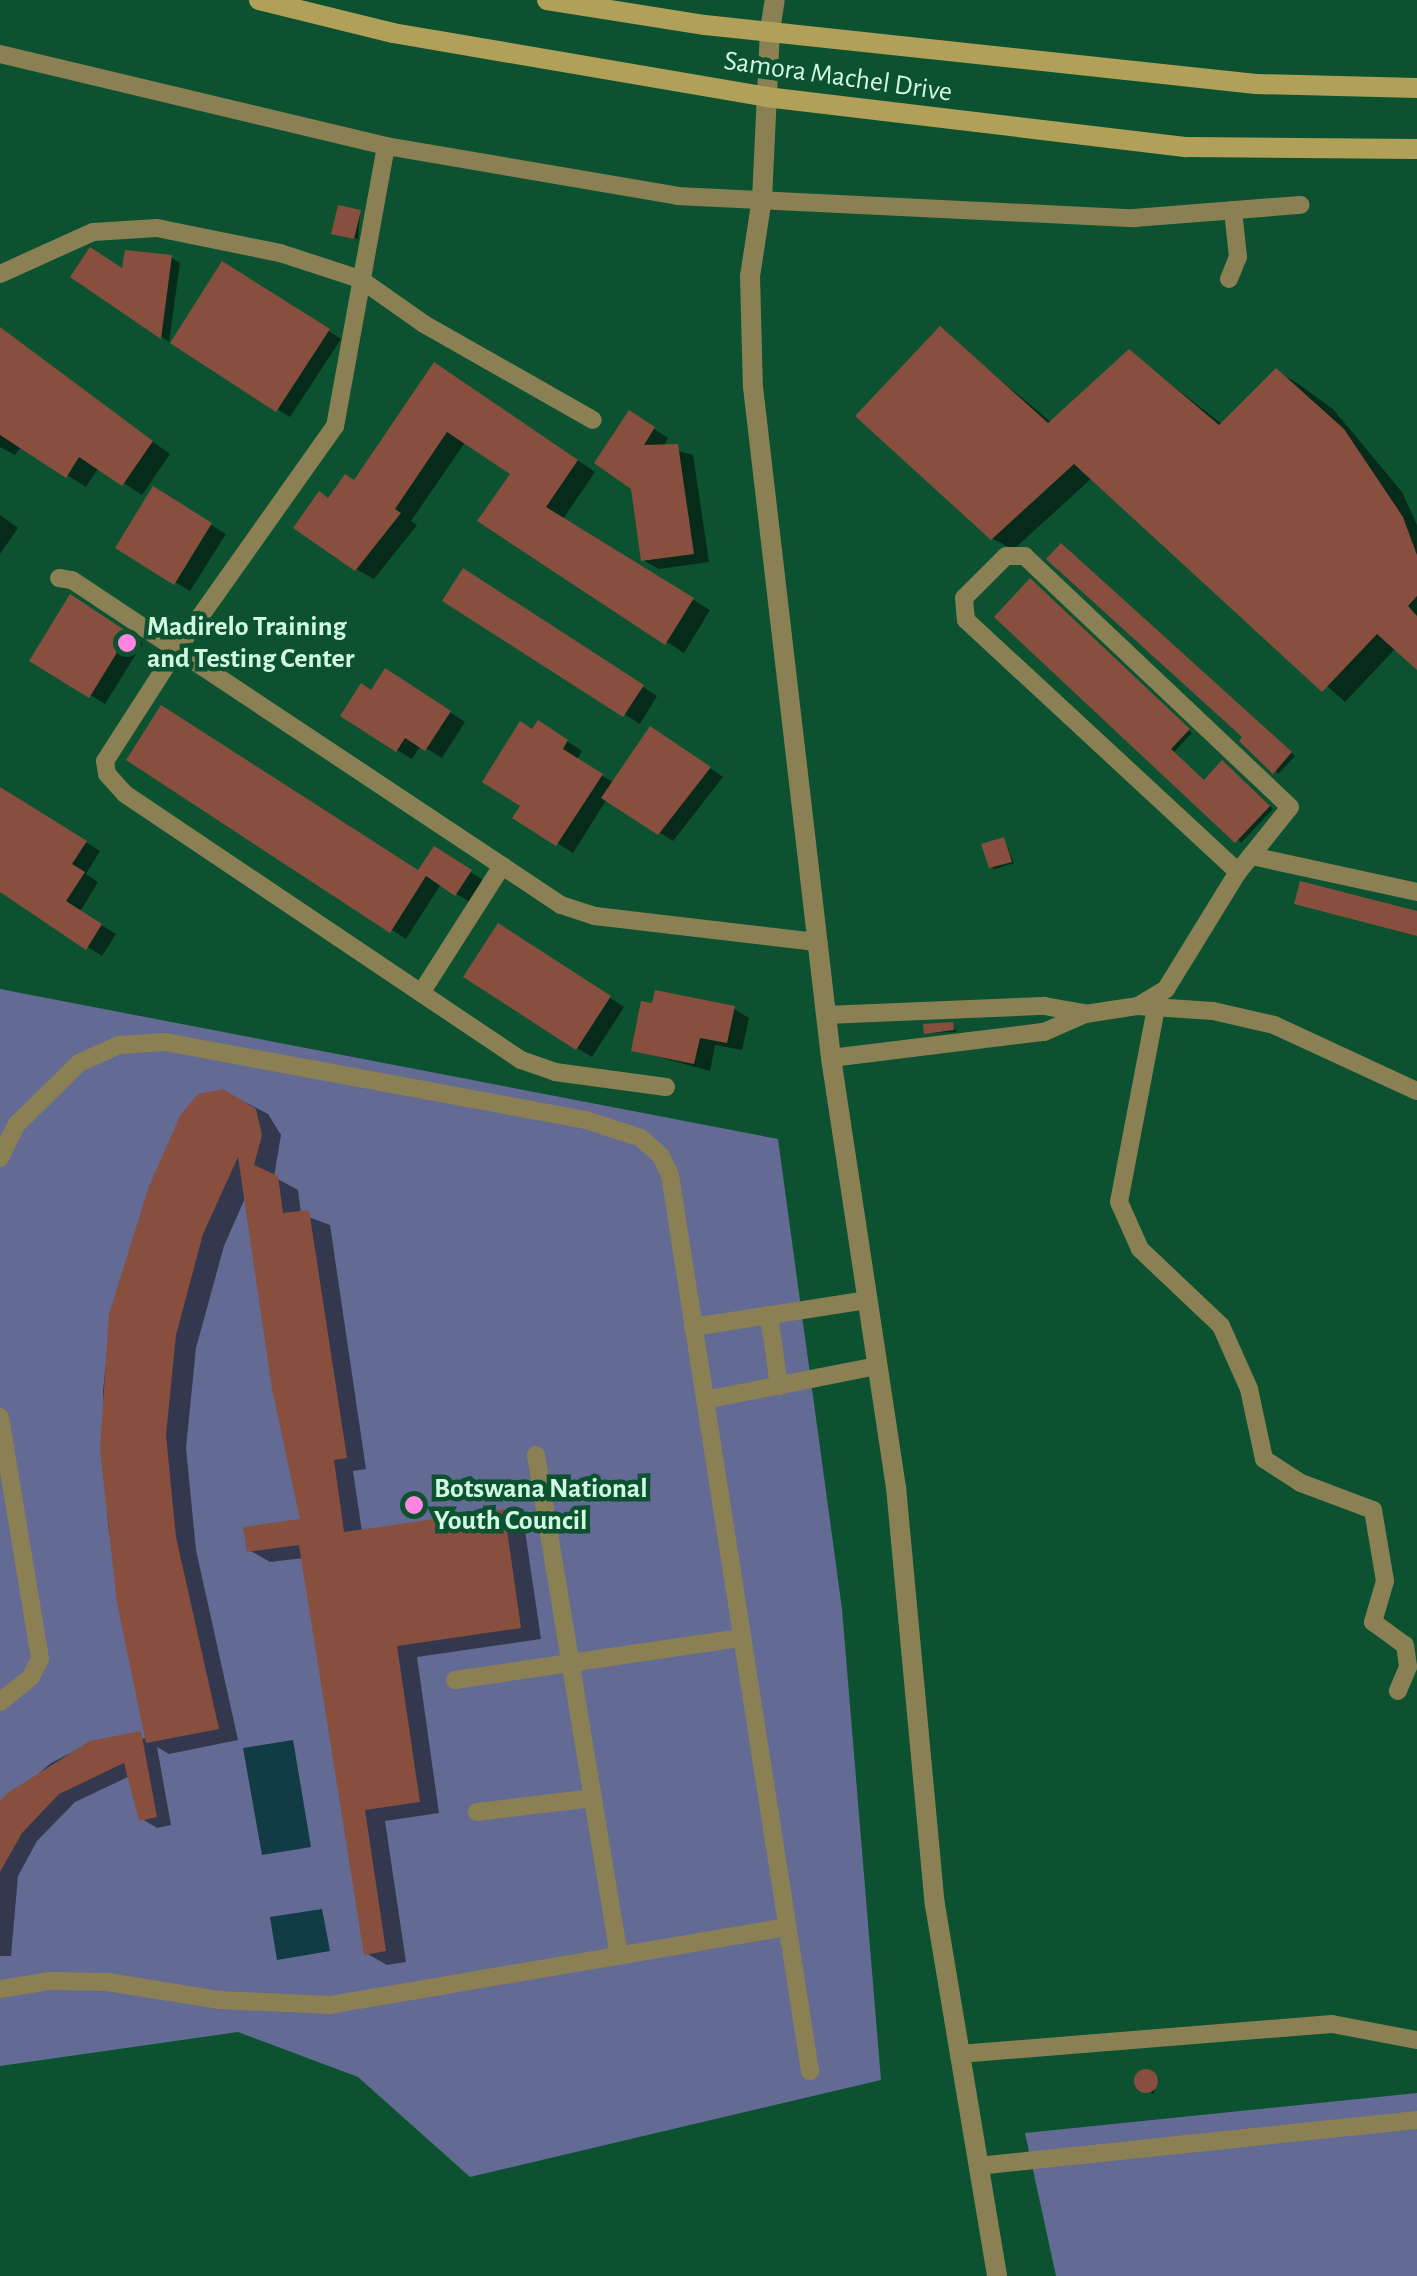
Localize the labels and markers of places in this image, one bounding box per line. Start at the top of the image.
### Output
place label: Madirelo Training and Testing Center [147,610,354,676]
marker: Madirelo Training and Testing Center [116,632,138,654]
place label: Botswana National Youth Council [434,1472,648,1538]
marker: Botswana National Youth Council [403,1494,425,1516]

